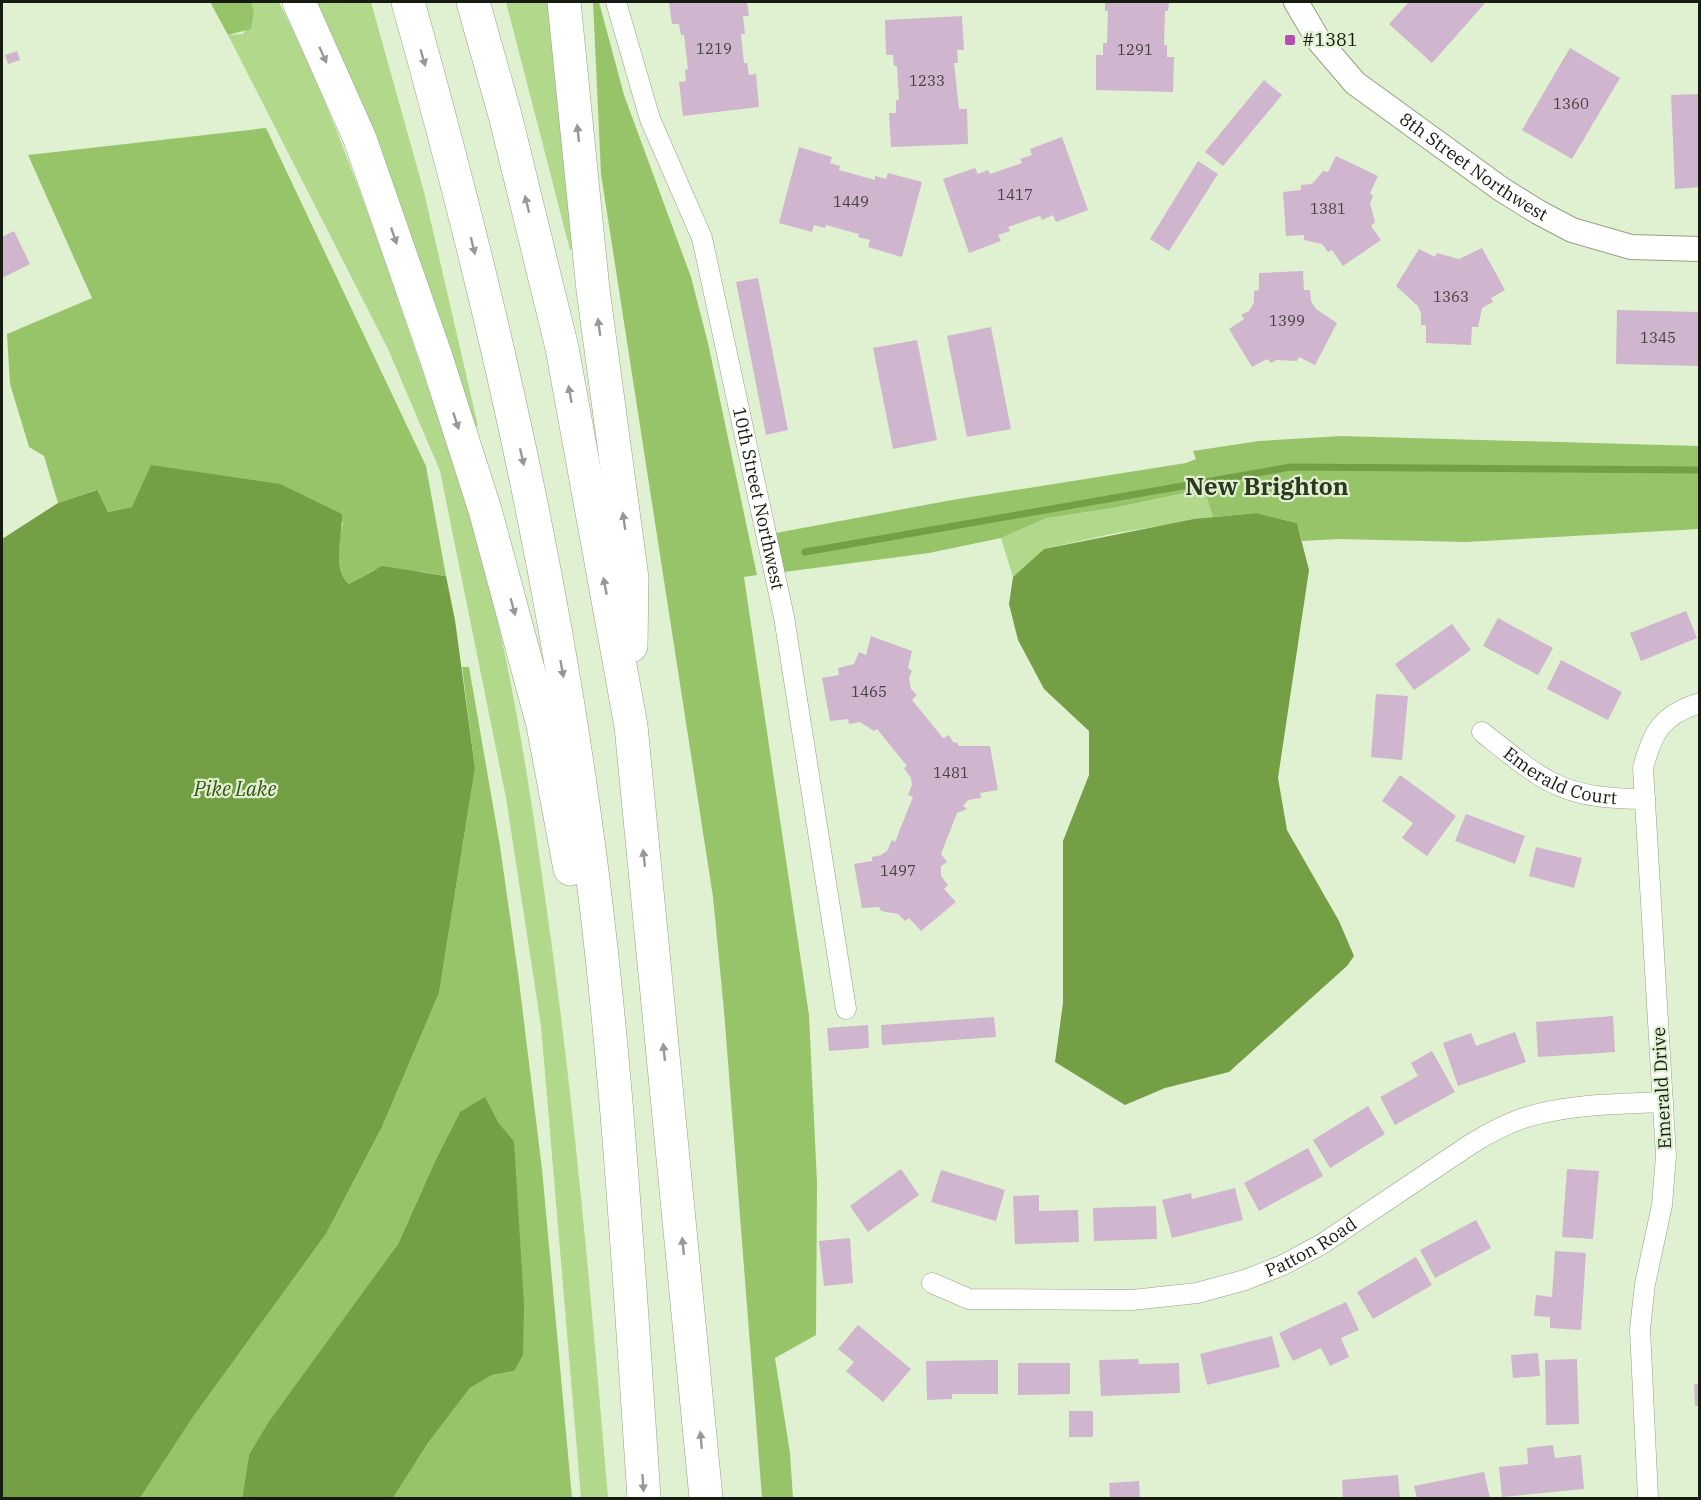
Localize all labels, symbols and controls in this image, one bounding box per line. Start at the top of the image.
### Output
place label: #1381 [1302,28,1358,51]
marker: #1381 [1283,33,1297,47]
house number: 1219 [696,39,732,58]
house number: 1291 [1117,40,1153,59]
one-way arrow [319,46,328,63]
one-way arrow [419,49,429,67]
house number: 1233 [909,71,945,90]
house number: 1360 [1553,94,1589,113]
street label: 8th Street Northwest [1395,107,1552,226]
one-way arrow [573,124,583,143]
house number: 1417 [997,185,1033,204]
house number: 1449 [833,192,869,211]
one-way arrow [522,194,532,213]
house number: 1381 [1310,199,1346,218]
one-way arrow [390,227,400,245]
one-way arrow [469,237,479,255]
house number: 1363 [1433,287,1469,306]
house number: 1399 [1269,311,1305,330]
one-way arrow [594,318,603,337]
house number: 1345 [1640,328,1676,347]
one-way arrow [565,384,574,403]
street label: 10th Street Northwest [728,405,790,592]
one-way arrow [452,412,462,430]
one-way arrow [518,447,527,466]
district label: New Brighton [1185,470,1349,502]
one-way arrow [619,511,629,530]
one-way arrow [600,576,609,595]
one-way arrow [509,598,519,617]
one-way arrow [557,660,566,679]
house number: 1465 [851,682,887,701]
street label: Emerald Court [1499,741,1618,809]
house number: 1481 [933,763,969,782]
water label: Pike Lake [193,775,276,802]
one-way arrow [639,848,649,867]
house number: 1497 [880,861,916,880]
street label: Emerald Drive [1647,1026,1676,1150]
one-way arrow [659,1042,669,1061]
street label: Patton Road [1262,1212,1361,1282]
one-way arrow [678,1236,688,1255]
one-way arrow [696,1431,706,1450]
one-way arrow [639,1473,648,1492]

